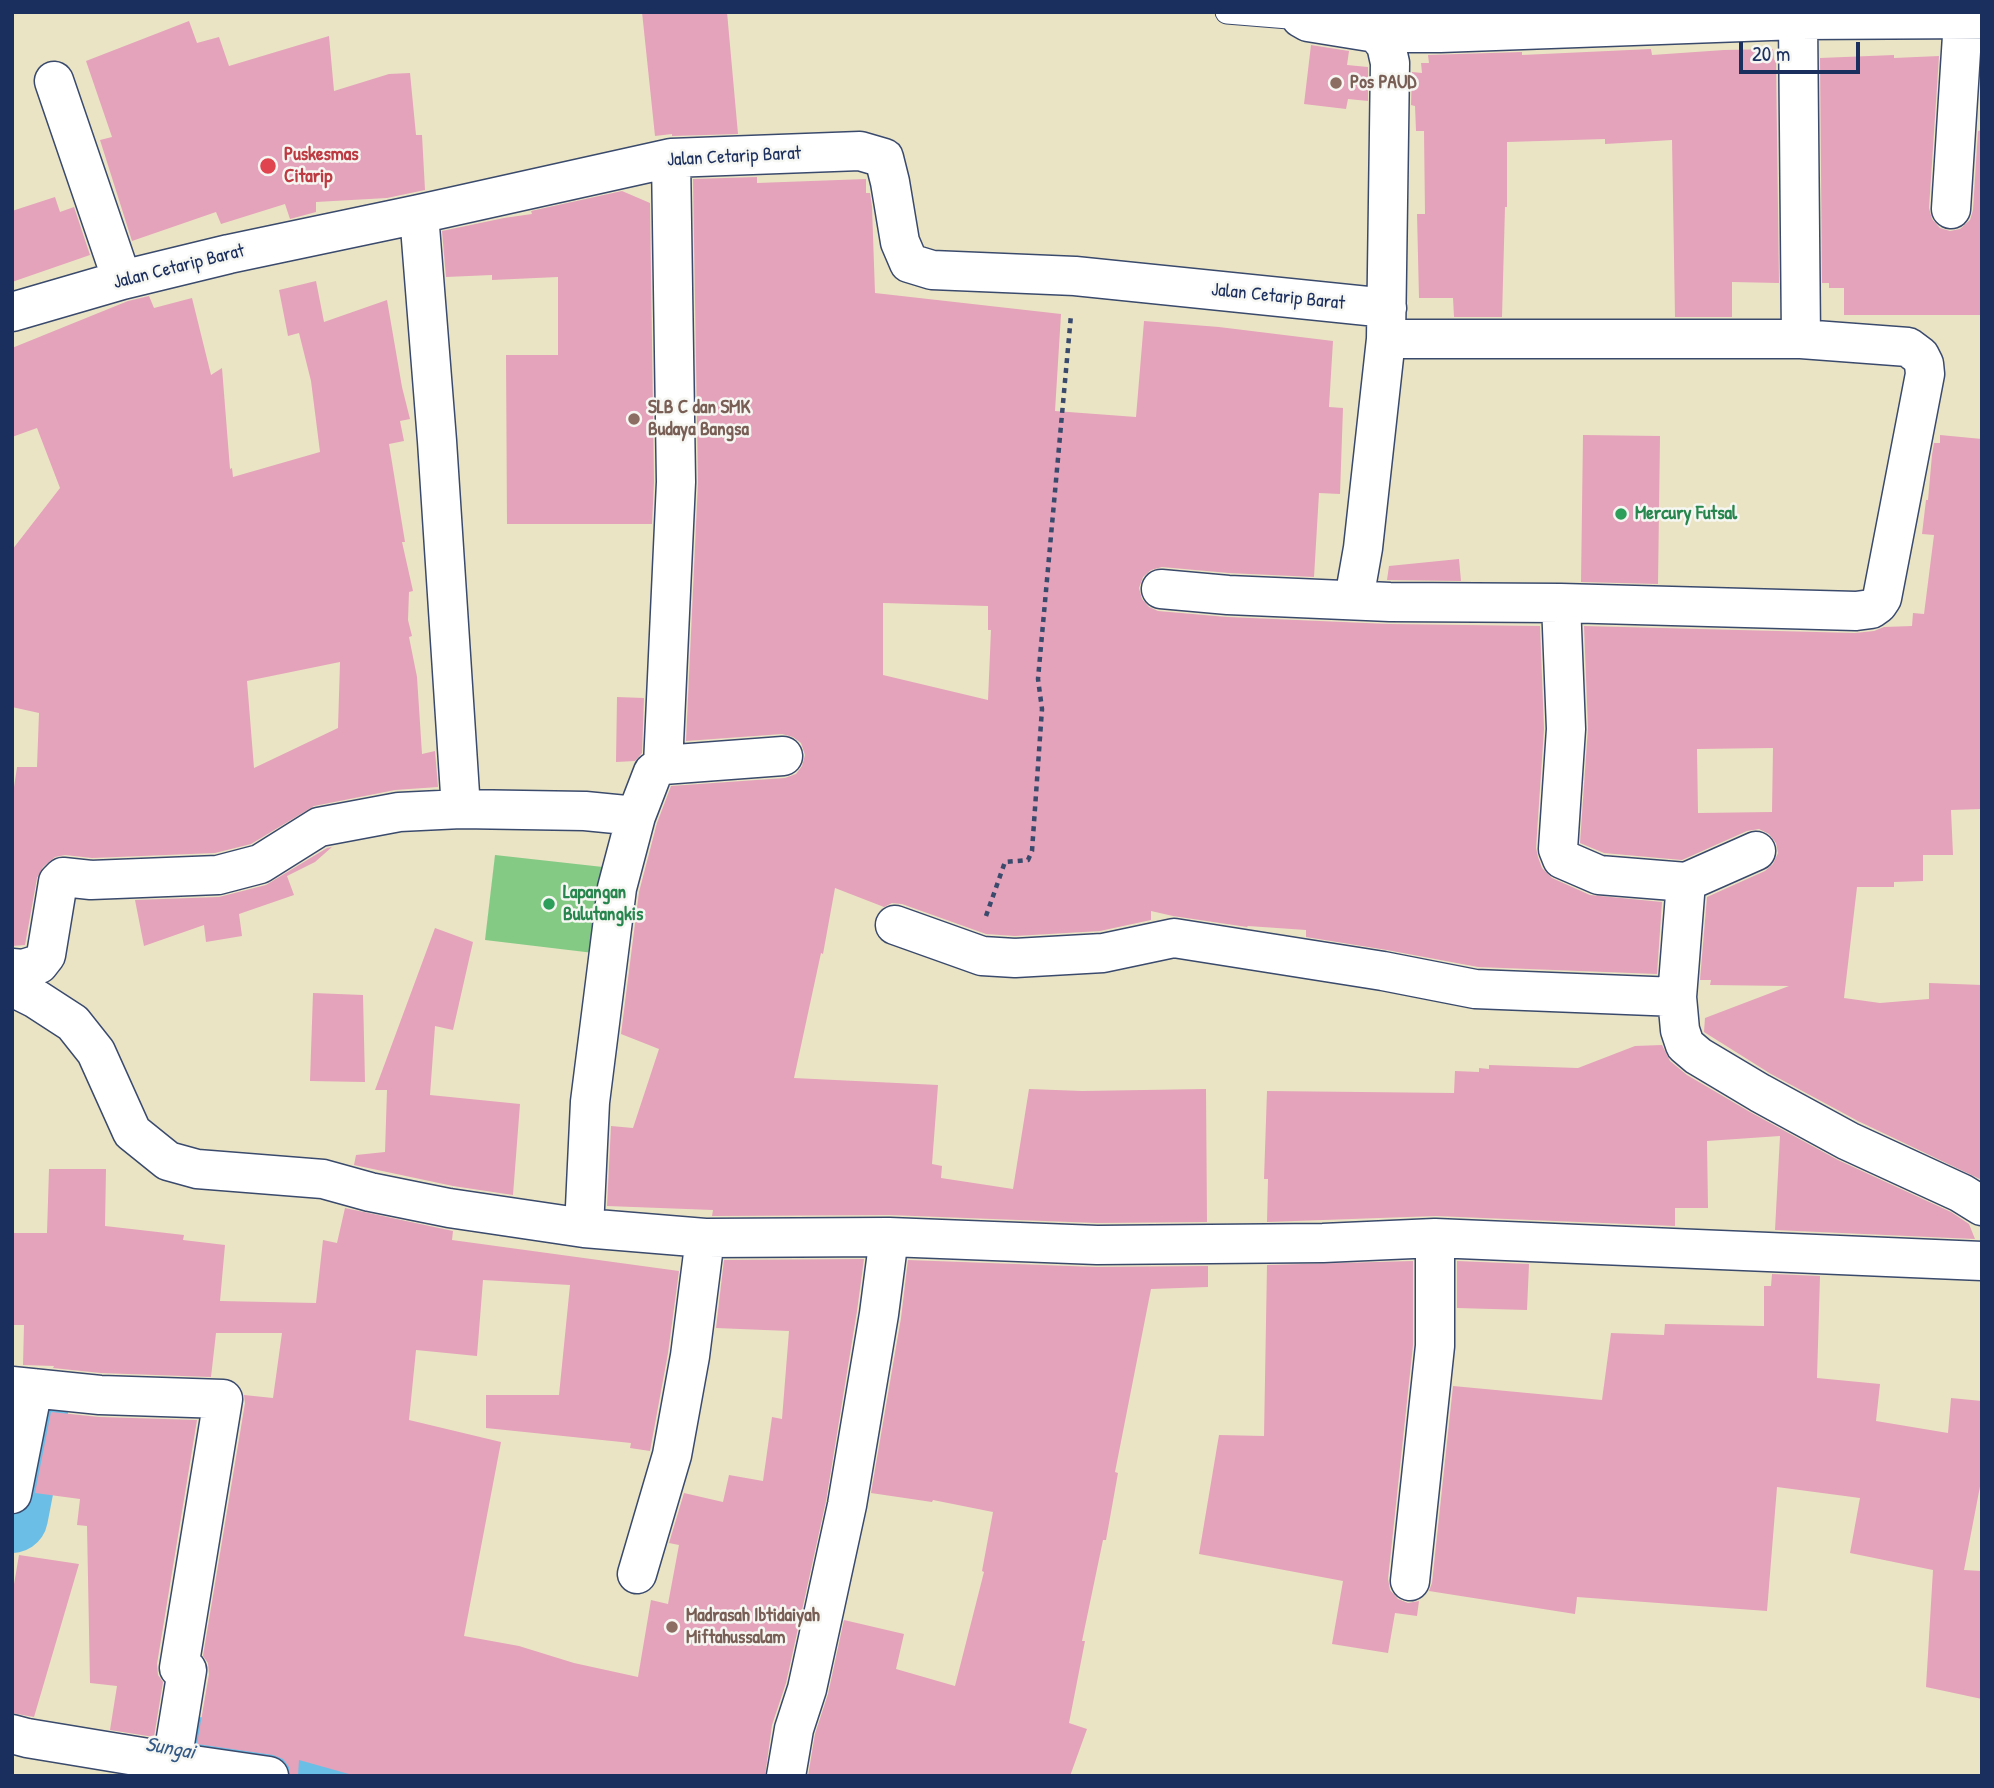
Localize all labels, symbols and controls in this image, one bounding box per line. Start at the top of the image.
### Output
scale bar [1742,28,1863,72]
text: 20 m [1752,39,1790,68]
place label: Pos PAUD [1350,72,1416,94]
marker: Pos PAUD [1328,75,1344,91]
street label: Jalan Cetarip Barat [666,142,802,172]
place label: Puskesmas Citarip [284,144,358,188]
marker: Puskesmas Citarip [258,156,278,176]
street label: Jalan Cetarip Barat [111,240,247,294]
street label: Jalan Cetarip Barat [1210,279,1346,315]
place label: SLB C dan SMK Budaya Bangsa [648,397,750,441]
marker: SLB C dan SMK Budaya Bangsa [626,411,642,427]
place label: Mercury Futsal [1635,503,1737,525]
marker: Mercury Futsal [1613,506,1629,522]
place label: Lapangan Bulutangkis [563,882,643,926]
marker: Lapangan Bulutangkis [541,896,557,912]
place label: Madrasah Ibtidaiyah Miftahussalam [686,1605,820,1649]
marker: Madrasah Ibtidaiyah Miftahussalam [664,1619,680,1635]
water label: Sungai [143,1732,197,1766]

